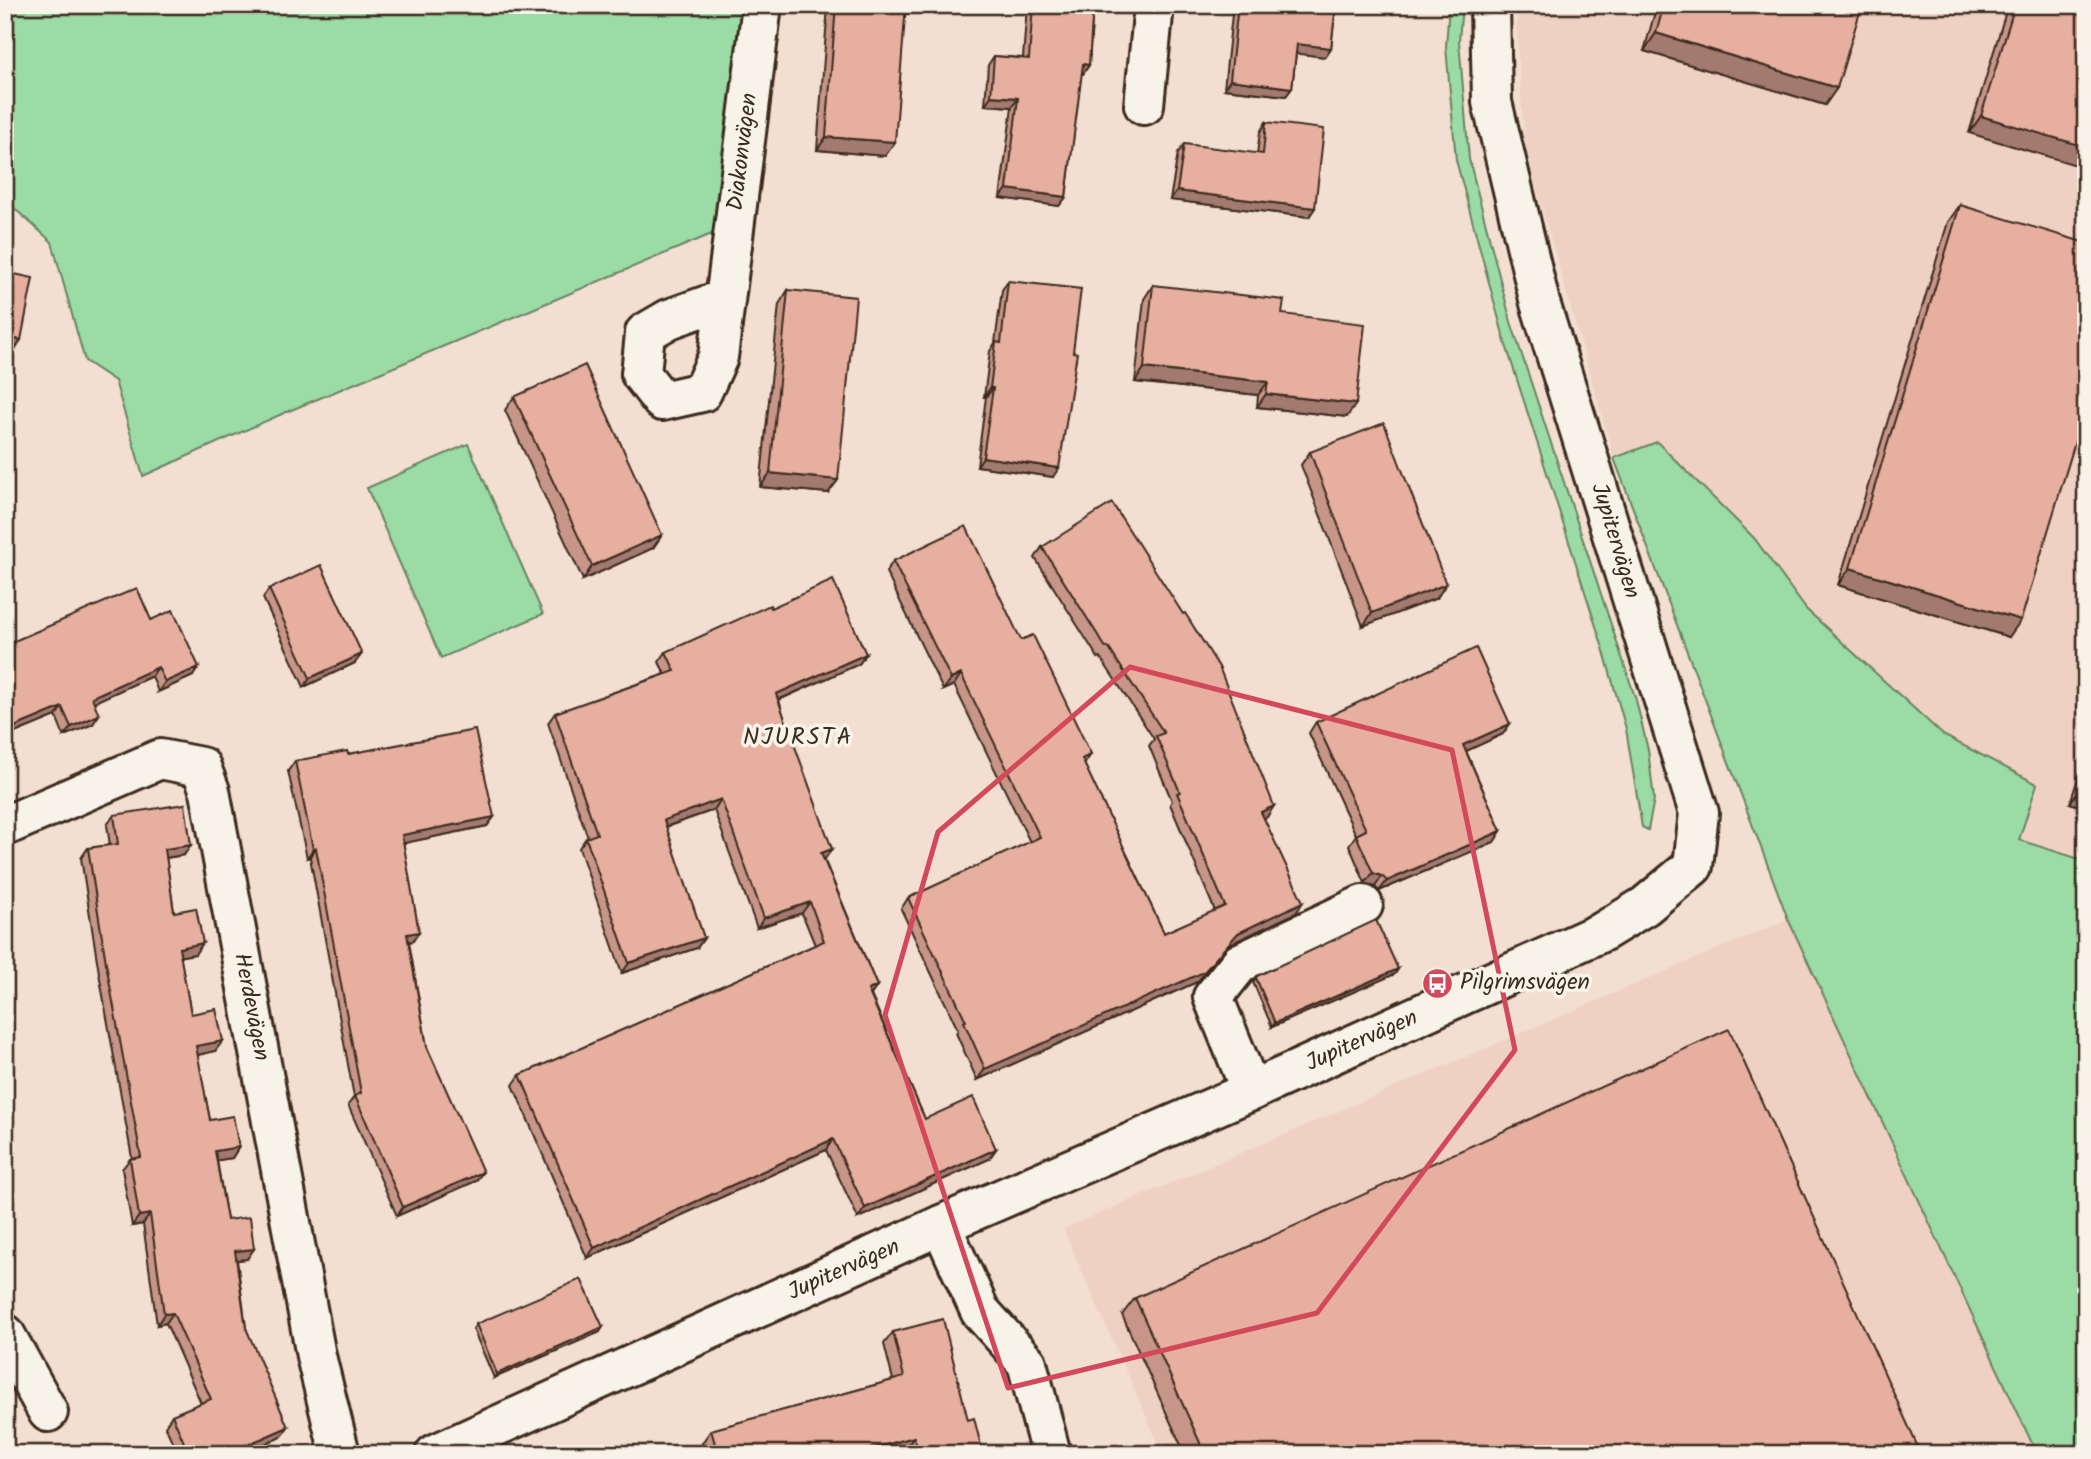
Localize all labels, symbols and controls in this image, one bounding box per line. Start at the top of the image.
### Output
street label: Diakonvägen [718,91,768,213]
street label: Jupitervägen [1580,479,1650,603]
district label: NJURSTA [743,718,853,757]
street label: Herdevägen [223,950,279,1064]
place label: Pilgrimsvägen [1460,965,1590,1001]
bus stop icon: Pilgrimsvägen [1420,966,1454,1000]
street label: Jupitervägen [1300,1000,1424,1082]
street label: Jupitervägen [782,1229,906,1311]

